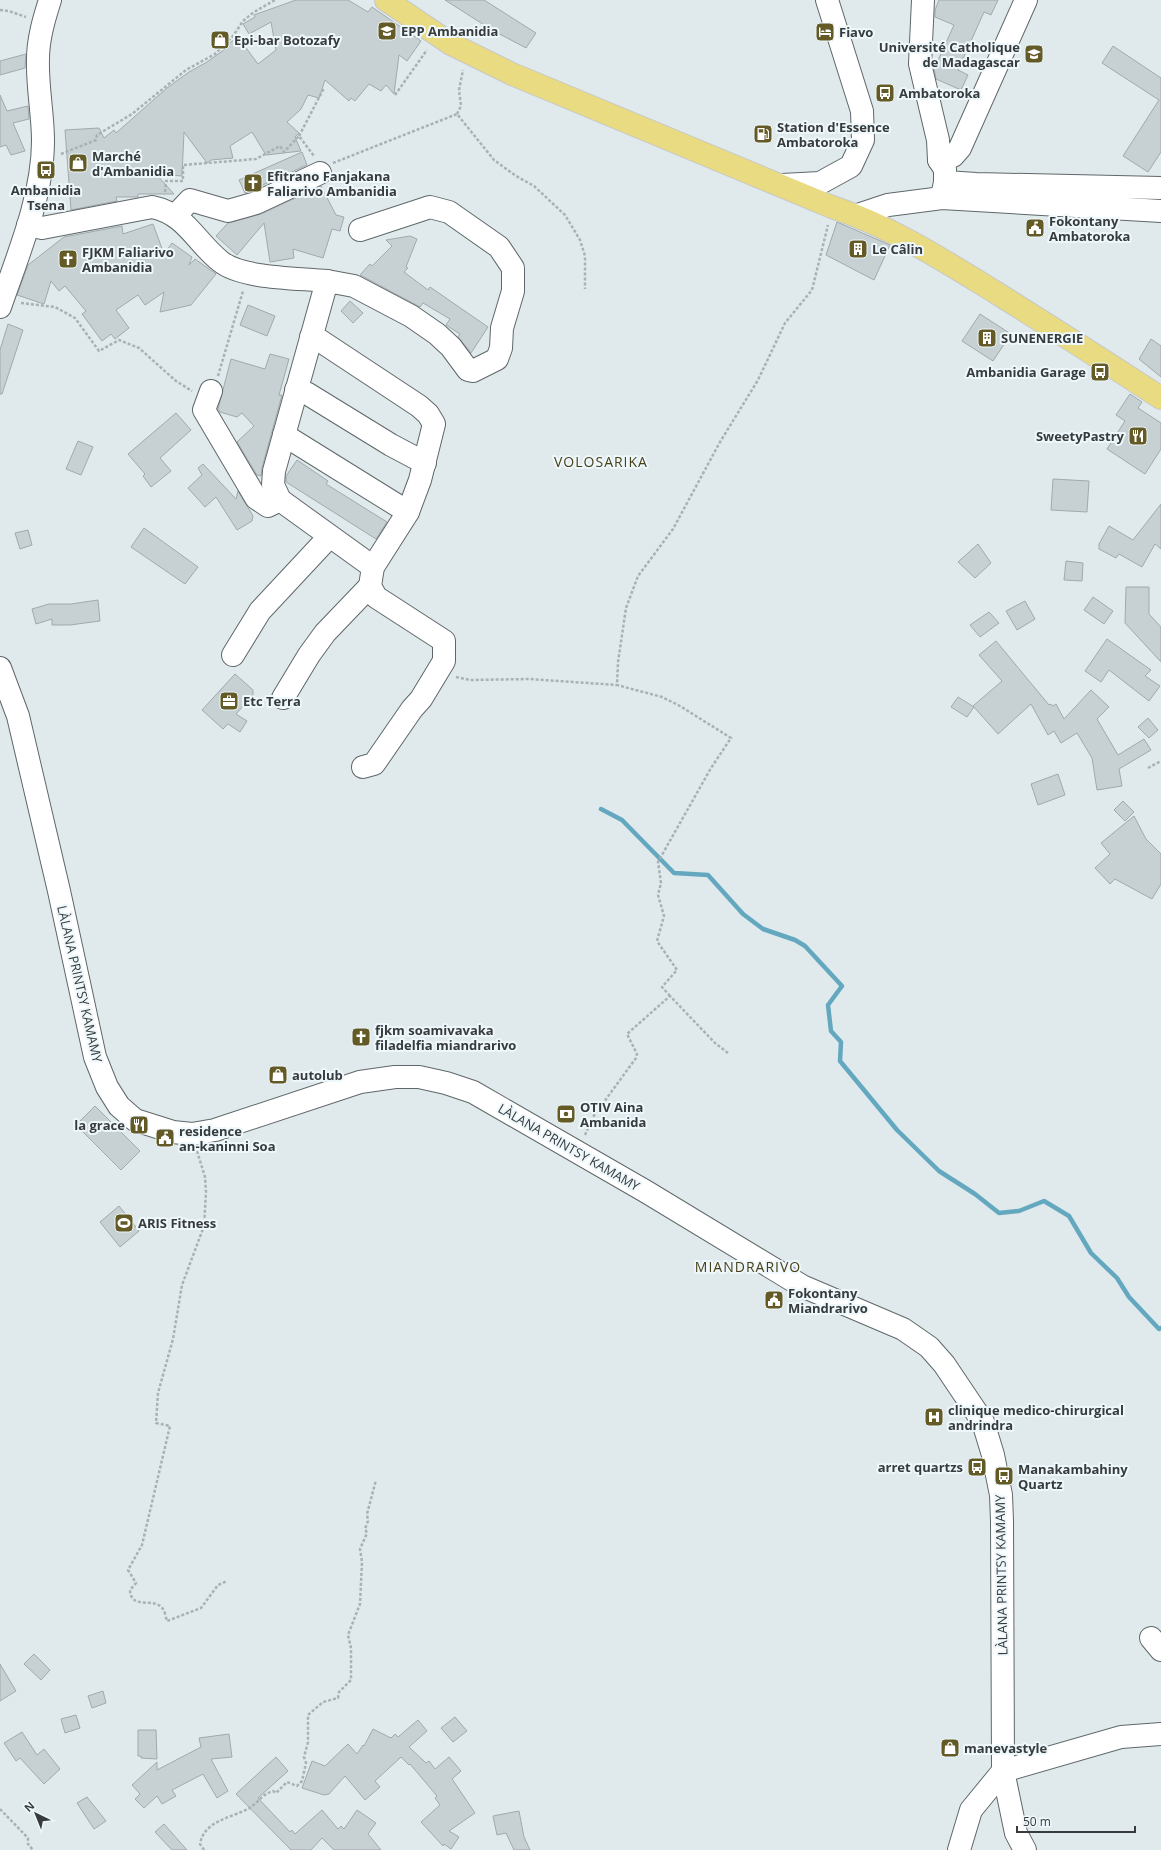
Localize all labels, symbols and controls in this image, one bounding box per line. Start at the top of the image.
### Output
school or university icon: EPP Ambanidia [376,20,398,42]
hotel icon: Fiavo [814,21,836,43]
place label: EPP Ambanidia [401,22,498,40]
place label: Fiavo [839,23,873,41]
shop icon: Epi-bar Botozafy [209,29,231,51]
place label: Epi-bar Botozafy [234,31,341,49]
place label: Université Catholique de Madagascar [879,38,1020,71]
school or university icon: Université Catholique de Madagascar [1023,43,1045,65]
bus stop icon: Ambatoroka [874,82,896,104]
place label: Ambatoroka [899,84,980,102]
place label: Station d'Essence Ambatoroka [777,118,890,151]
fuel station icon: Station d'Essence Ambatoroka [752,123,774,145]
place label: Marché d'Ambanidia [92,147,174,180]
shop icon: Marché d'Ambanidia [67,152,89,174]
bus stop icon: Ambanidia Tsena [35,159,57,181]
place label: Efitrano Fanjakana Faliarivo Ambanidia [267,167,397,200]
church icon: Efitrano Fanjakana Faliarivo Ambanidia [242,172,264,194]
place label: Ambanidia Tsena [11,181,81,214]
place label: Fokontany Ambatoroka [1049,212,1130,245]
public building icon: Fokontany Ambatoroka [1024,217,1046,239]
building icon: Le Câlin [847,238,869,260]
place label: Le Câlin [872,240,923,258]
place label: FJKM Faliarivo Ambanidia [82,243,174,276]
church icon: FJKM Faliarivo Ambanidia [57,248,79,270]
building icon: SUNENERGIE [976,327,998,349]
place label: SUNENERGIE [1001,329,1083,347]
bus stop icon: Ambanidia Garage [1089,361,1111,383]
place label: Ambanidia Garage [966,363,1086,381]
restaurant icon: SweetyPastry [1127,425,1149,447]
place label: SweetyPastry [1036,427,1125,445]
district label: VOLOSARIKA [554,452,648,471]
office icon: Etc Terra [218,690,240,712]
place label: Etc Terra [243,692,301,710]
street label: LÀLANA PRINTSY KAMAMY [53,904,107,1065]
place label: fjkm soamivavaka filadelfia miandrarivo [375,1021,516,1054]
church icon: fjkm soamivavaka filadelfia miandrarivo [350,1026,372,1048]
shop icon: autolub [267,1064,289,1086]
place label: autolub [292,1066,343,1084]
place label: OTIV Aina Ambanida [580,1098,646,1131]
street label: LÀLANA PRINTSY KAMAMY [495,1099,644,1195]
bank icon: OTIV Aina Ambanida [555,1103,577,1125]
restaurant icon: la grace [128,1114,150,1136]
place label: la grace [74,1116,125,1134]
place label: residence an-kaninni Soa [179,1122,276,1155]
public building icon: residence an-kaninni Soa [154,1127,176,1149]
sports icon: ARIS Fitness [113,1212,135,1234]
place label: ARIS Fitness [138,1214,216,1232]
district label: MIANDRARIVO [695,1257,801,1276]
place label: Fokontany Miandrarivo [788,1284,868,1317]
public building icon: Fokontany Miandrarivo [763,1289,785,1311]
place label: clinique medico-chirurgical andrindra [948,1401,1124,1434]
hospital icon: clinique medico-chirurgical andrindra [923,1406,945,1428]
bus stop icon: arret quartzs [966,1456,988,1478]
place label: arret quartzs [878,1458,963,1476]
place label: Manakambahiny Quartz [1018,1460,1128,1493]
bus stop icon: Manakambahiny Quartz [993,1465,1015,1487]
street label: LÀLANA PRINTSY KAMAMY [991,1494,1011,1655]
shop icon: manevastyle [939,1737,961,1759]
place label: manevastyle [964,1739,1048,1757]
north arrow [16,1794,56,1834]
text: N [20,1798,37,1815]
scale bar [1017,1808,1135,1834]
text: 50 m [1023,1813,1051,1830]

